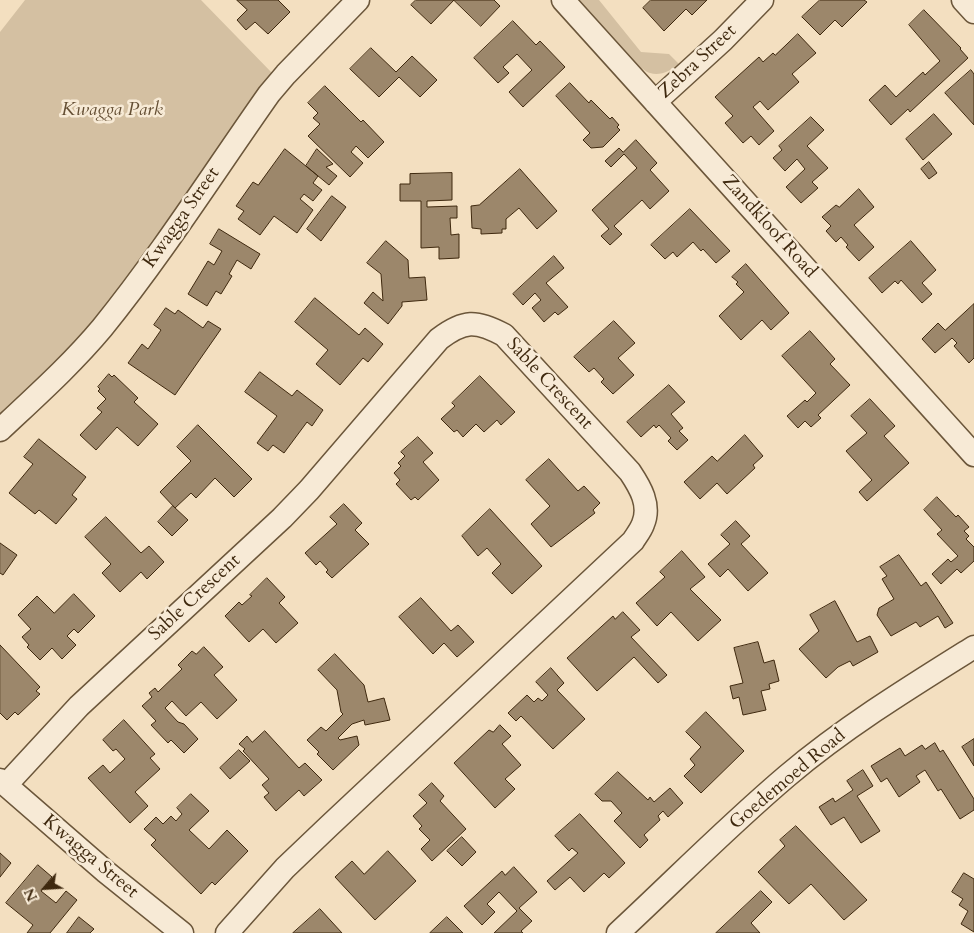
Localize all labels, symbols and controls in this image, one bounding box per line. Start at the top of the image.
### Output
street label: Zebra Street [654,20,742,104]
park label: Kwagga Park [61,100,163,122]
street label: Kwagga Street [139,163,225,273]
street label: Zandkloof Road [717,171,821,283]
street label: Sable Crescent [501,333,597,435]
street label: Sable Crescent [144,550,246,646]
street label: Goedemoed Road [725,725,851,835]
street label: Kwagga Street [38,810,142,904]
north arrow [20,863,70,913]
text: N [20,885,42,904]

